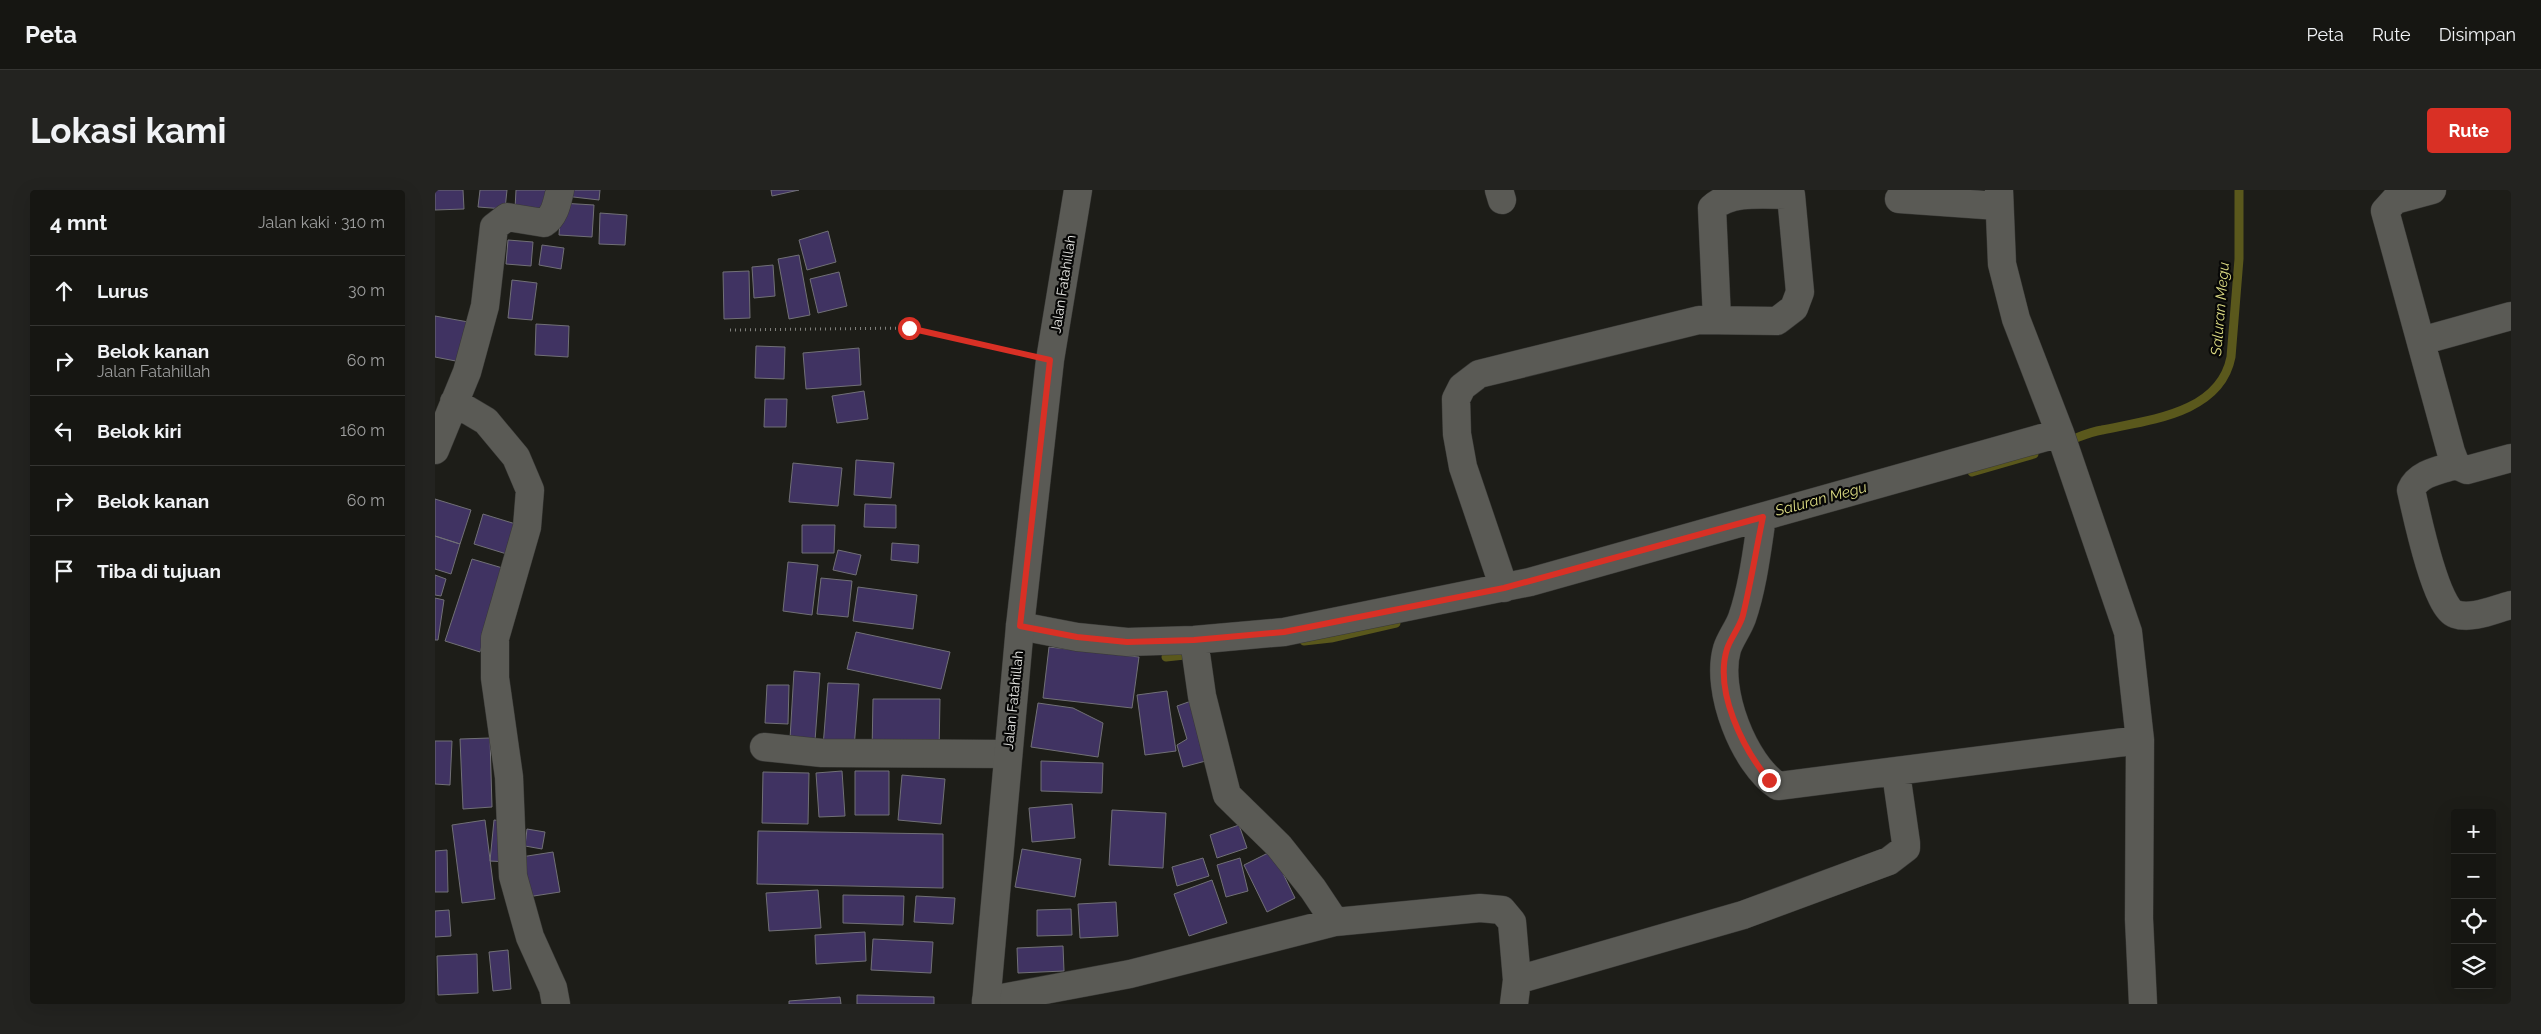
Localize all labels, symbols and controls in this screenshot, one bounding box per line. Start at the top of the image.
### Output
text: Peta [25,20,77,49]
text: Peta [2307,24,2344,45]
text: Rute [2372,24,2411,45]
text: Disimpan [2439,24,2516,45]
button: Rute [2427,108,2511,153]
text: Lokasi kami [30,110,227,151]
text: 4 mnt [50,210,107,235]
text: Jalan kaki · 310 m [258,213,385,232]
street label: Jalan Fatahillah [1047,234,1079,334]
water label: Saluran Megu [2207,261,2233,358]
icon: ahead [50,277,78,305]
text: Lurus [97,280,148,302]
text: 30 m [348,281,385,300]
route start [898,317,921,340]
text: Belok kanan [97,340,209,362]
icon: right [50,347,78,375]
text: 60 m [347,351,385,370]
text: Jalan Fatahillah [97,362,210,381]
icon: left [50,417,78,445]
text: Belok kiri [97,420,182,442]
text: 160 m [340,421,385,440]
water label: Saluran Megu [1772,478,1869,520]
icon: right [50,487,78,515]
text: Belok kanan [97,490,209,512]
text: 60 m [347,491,385,510]
icon: arrive [50,557,78,585]
text: Tiba di tujuan [97,560,221,582]
street label: Jalan Fatahillah [1000,650,1026,750]
route end [1758,769,1781,792]
map controls [2451,809,2496,989]
button: + [2451,809,2496,854]
button: − [2451,854,2496,899]
button: locate [2451,899,2496,944]
button: layers [2451,944,2496,989]

